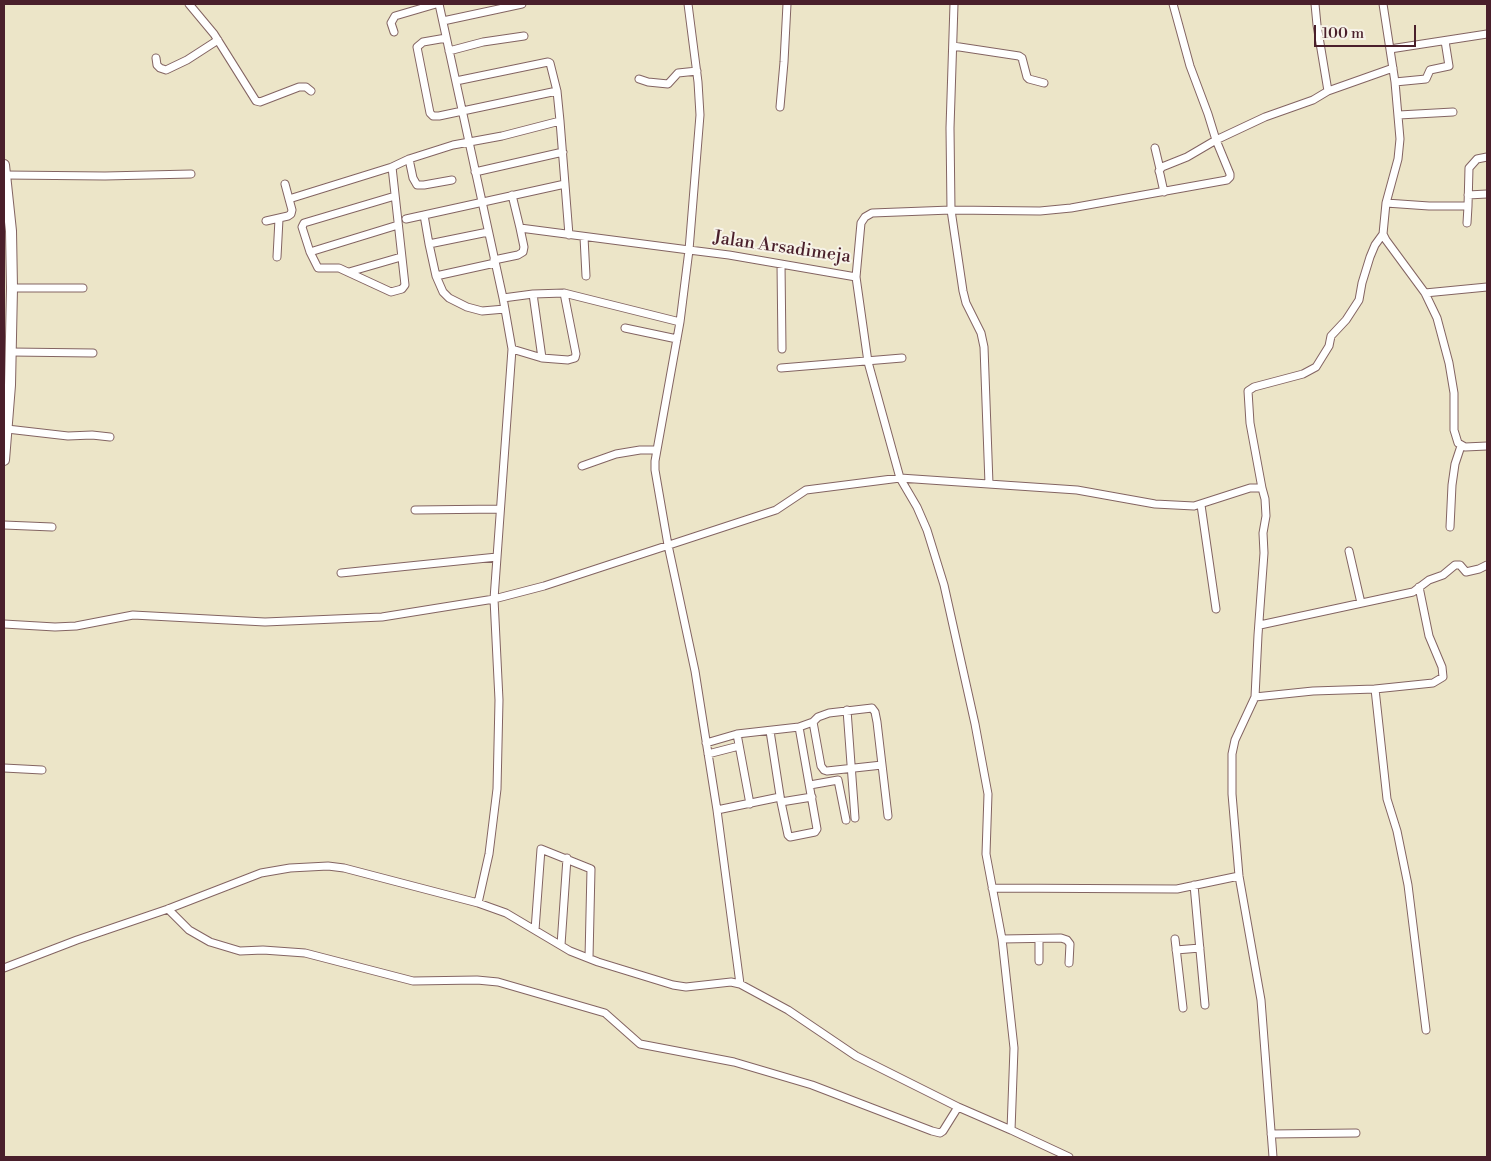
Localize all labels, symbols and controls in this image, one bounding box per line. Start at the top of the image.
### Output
scale bar [1316,15,1418,47]
text: 100 m [1322,24,1364,43]
street label: Jalan Arsadimeja [712,228,852,268]

